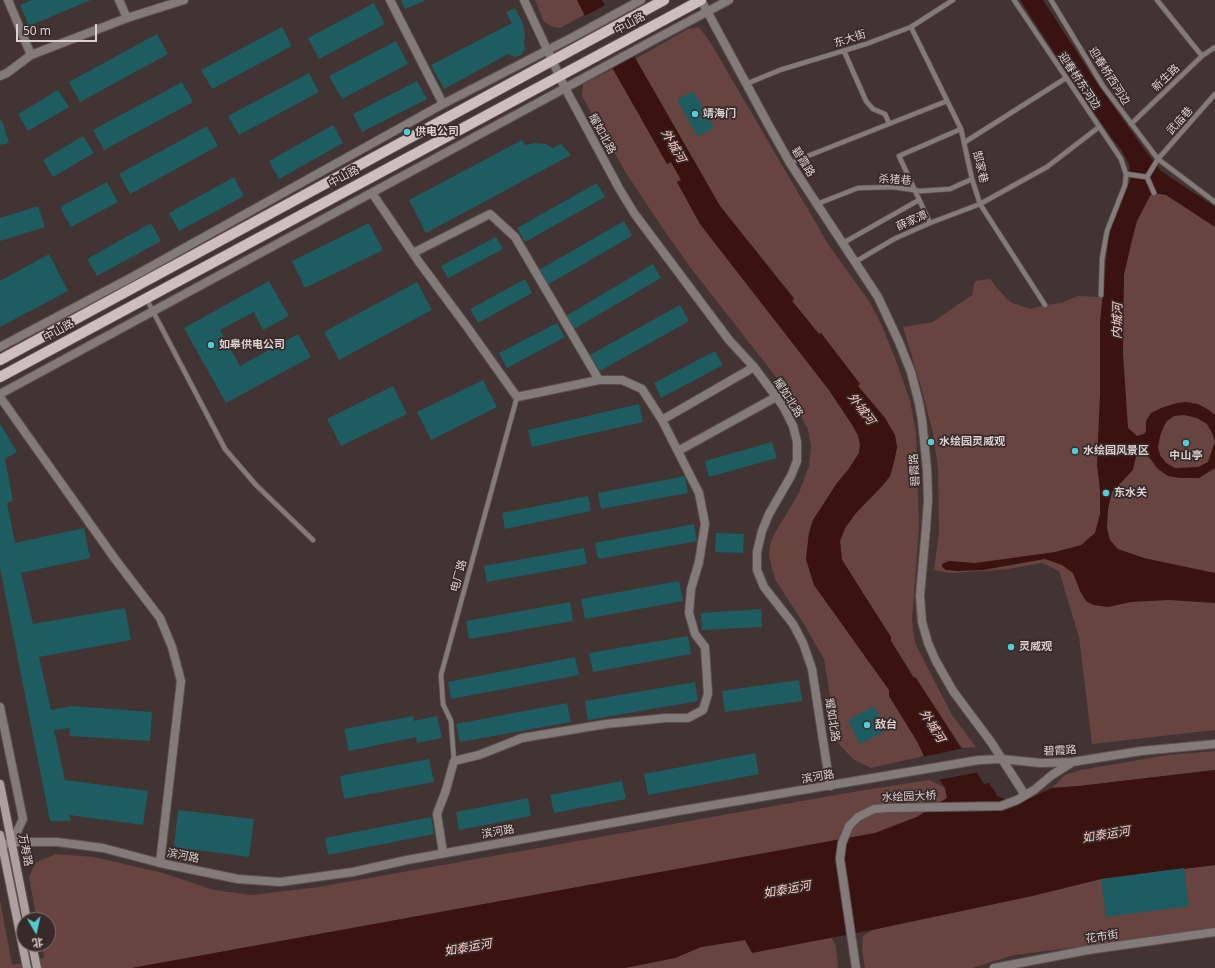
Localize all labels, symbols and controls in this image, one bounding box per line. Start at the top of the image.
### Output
street label: 中山路 [612,10,648,38]
scale bar [18,16,99,42]
text: 50 m [23,22,51,39]
street label: 东大街 [832,28,868,50]
street label: 迎春桥西河边 [1085,45,1133,107]
street label: 迎春桥东河边 [1055,50,1103,112]
street label: 新生路 [1150,62,1182,94]
street label: 武庙巷 [1164,104,1196,138]
place label: 靖海门 [703,107,736,121]
marker: 靖海门 [690,109,700,119]
street label: 耀如北路 [586,112,618,156]
place label: 供电公司 [415,125,459,139]
marker: 供电公司 [402,127,412,137]
water label: 外城河 [658,127,688,165]
street label: 碧霞路 [789,145,817,179]
street label: 郜家巷 [970,149,990,185]
street label: 中山路 [326,163,362,191]
street label: 杀猪巷 [878,173,912,187]
street label: 薛家潭 [894,208,930,234]
water label: 内城河 [1110,303,1126,339]
street label: 中山路 [41,317,77,345]
place label: 如皋供电公司 [219,338,285,352]
marker: 如皋供电公司 [206,340,216,350]
street label: 耀如北路 [770,376,806,420]
water label: 外城河 [844,390,878,428]
place label: 水绘园灵威观 [939,435,1005,449]
marker: 水绘园灵威观 [926,437,936,447]
marker: 中山亭 [1181,438,1191,448]
place label: 水绘园风景区 [1083,444,1149,458]
marker: 水绘园风景区 [1070,446,1080,456]
place label: 中山亭 [1170,449,1202,463]
street label: 碧霞路 [907,453,923,487]
place label: 东水关 [1114,486,1147,500]
marker: 东水关 [1101,488,1111,498]
street label: 电厂路 [448,558,470,594]
place label: 灵威观 [1019,640,1052,654]
marker: 灵威观 [1006,642,1016,652]
street label: 耀如北路 [822,697,842,743]
water label: 外城河 [916,707,948,745]
place label: 敌台 [875,718,897,732]
marker: 敌台 [862,720,872,730]
street label: 碧霞路 [1043,744,1077,758]
street label: 滨河路 [801,768,835,786]
street label: 水绘园大桥 [881,789,937,805]
street label: 滨河路 [481,823,515,841]
water label: 如泰运河 [1081,824,1131,846]
street label: 万寿路 [15,833,35,867]
street label: 滨河路 [166,846,200,866]
water label: 如泰运河 [762,879,812,901]
north arrow [16,912,56,952]
street label: 花市街 [1085,928,1119,946]
text: 北 [31,935,44,952]
water label: 如泰运河 [443,937,493,959]

